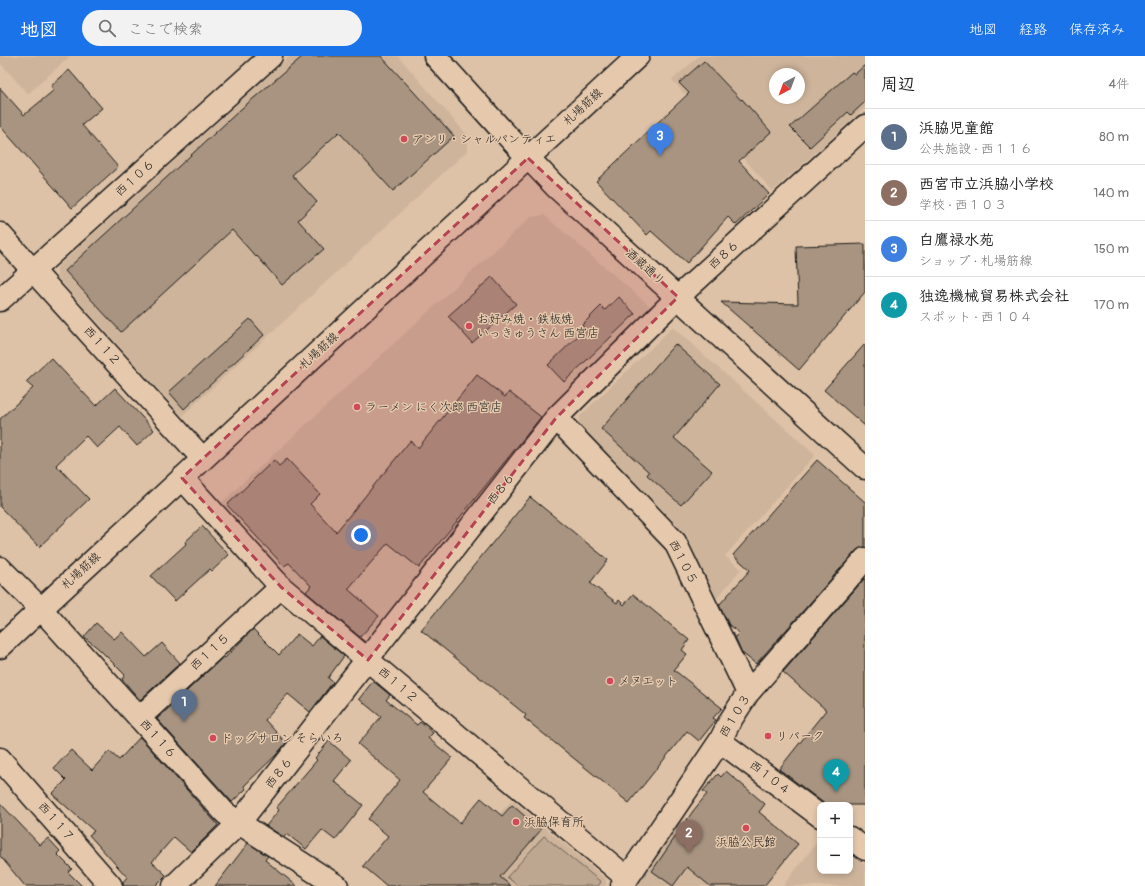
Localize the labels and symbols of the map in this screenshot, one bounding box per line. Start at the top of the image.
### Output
north arrow [769,68,805,104]
street label: 札場筋線 [560,85,606,129]
pin: 3 [647,123,673,156]
place label: アンリ・シャルパンティエ [412,132,557,147]
marker: アンリ・シャルパンティエ [399,134,409,144]
street label: 西１０６ [112,156,158,200]
street label: 西８６ [706,237,742,273]
street label: 酒蔵通り [622,245,668,289]
place label: お好み焼・鉄板焼 いっきゅうさん 西宮店 [477,312,599,341]
marker: お好み焼・鉄板焼 いっきゅうさん 西宮店 [464,321,474,331]
street label: 西１１２ [80,323,124,369]
street label: 札場筋線 [296,329,342,373]
place label: ラーメン にく次郎 西宮店 [365,400,502,415]
marker: ラーメン にく次郎 西宮店 [352,402,362,412]
street label: 西８６ [484,470,518,508]
your location [351,525,371,545]
street label: 西１０５ [665,537,701,587]
street label: 札場筋線 [58,549,104,593]
street label: 西１１５ [187,630,233,674]
street label: 西１１２ [375,664,421,706]
place label: メヌエット [618,674,678,689]
marker: メヌエット [605,676,615,686]
pin: 1 [171,689,197,722]
street label: 西１０３ [716,692,754,740]
street label: 西１１６ [136,716,180,762]
place label: リパーク [776,729,824,744]
place label: ドッグサロン そらいろ [221,731,344,746]
marker: リパーク [763,731,773,741]
marker: ドッグサロン そらいろ [208,733,218,743]
street label: 西８６ [262,754,296,792]
street label: 西１０４ [746,758,794,798]
pin: 4 [823,759,849,792]
street label: 西１１７ [35,799,77,845]
place label: 浜脇保育所 [524,815,584,830]
marker: 浜脇保育所 [511,817,521,827]
pin: 2 [676,820,702,853]
marker: 浜脇公民館 [741,823,751,833]
place label: 浜脇公民館 [716,835,776,850]

